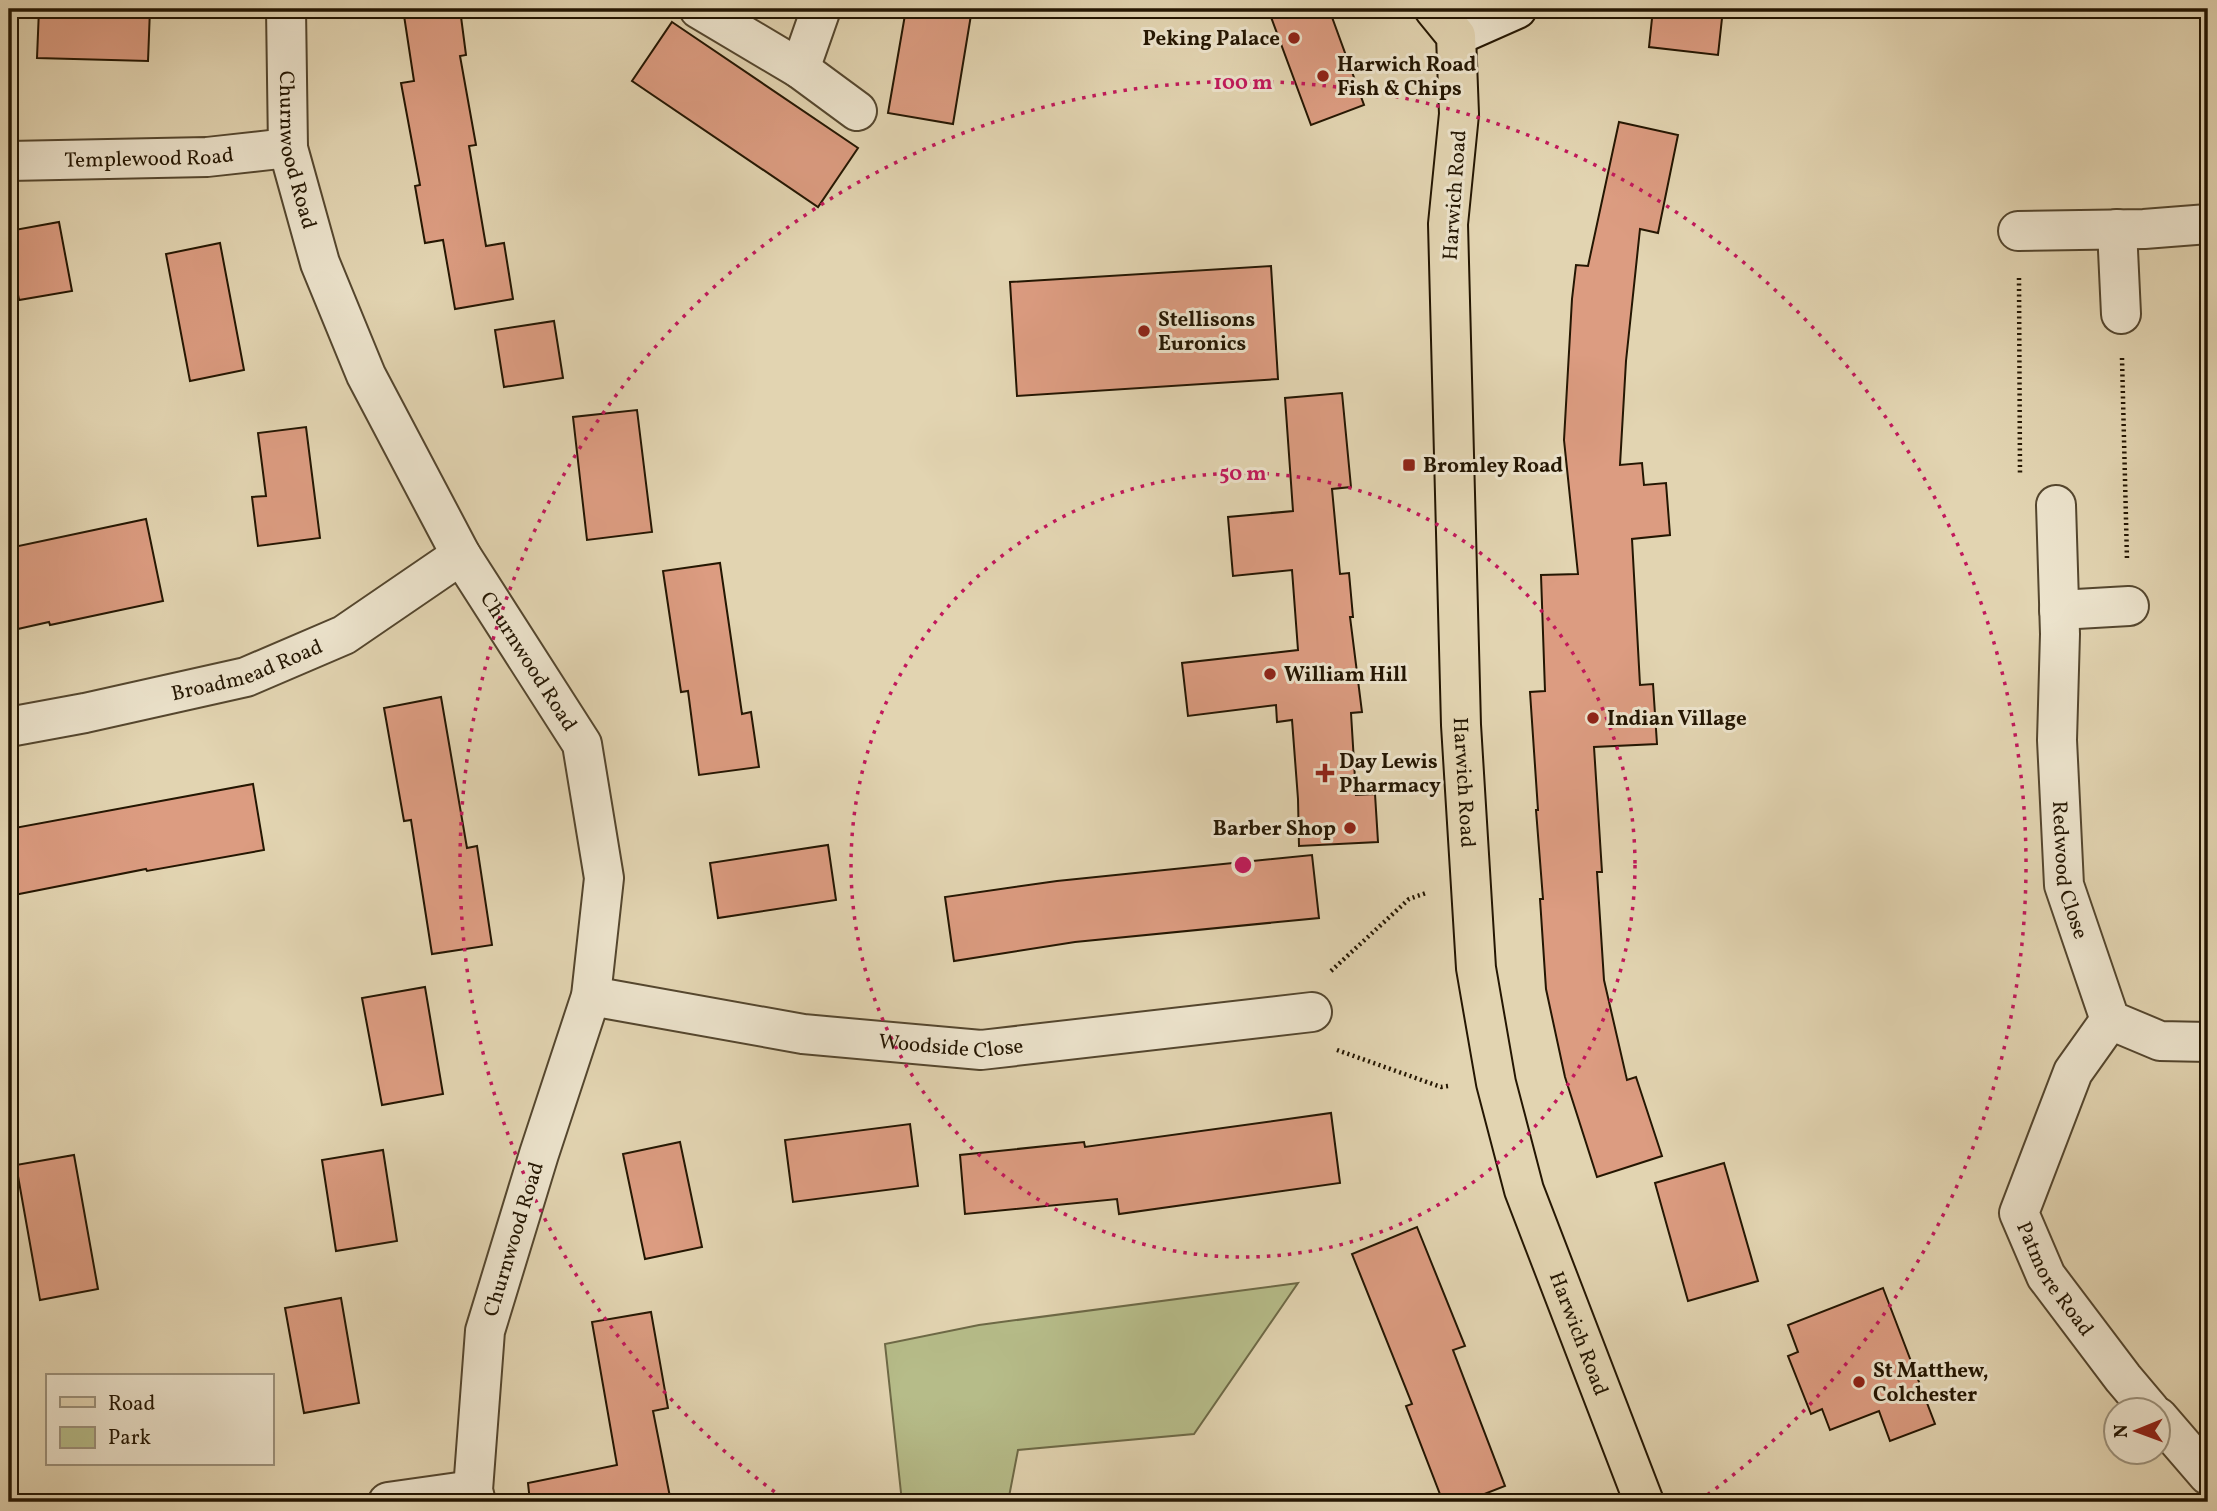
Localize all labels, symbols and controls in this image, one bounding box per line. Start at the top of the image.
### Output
place label: Peking Palace [1143,25,1280,54]
marker: Peking Palace [1286,30,1302,46]
place label: Harwich Road Fish & Chips [1337,51,1477,104]
marker: Harwich Road Fish & Chips [1315,68,1331,84]
text: 100 m [1213,69,1273,98]
street label: Churnwood Road [271,71,323,233]
street label: Harwich Road [1436,129,1475,261]
street label: Templewood Road [64,141,235,176]
place label: Stellisons Euronics [1158,306,1255,359]
marker: Stellisons Euronics [1136,323,1152,339]
place label: Bromley Road [1423,452,1563,481]
marker: Bromley Road [1401,457,1417,473]
text: 50 m [1219,460,1267,489]
street label: Churnwood Road [472,586,583,737]
street label: Broadmead Road [169,633,327,709]
place label: William Hill [1284,661,1407,690]
marker: William Hill [1262,666,1278,682]
place label: Indian Village [1607,705,1747,734]
marker: Indian Village [1585,710,1601,726]
street label: Harwich Road [1445,717,1482,849]
place label: Day Lewis Pharmacy [1339,748,1441,801]
marker: Day Lewis Pharmacy [1317,765,1333,781]
street label: Redwood Close [2044,800,2094,943]
place label: Barber Shop [1213,815,1336,844]
marker: Barber Shop [1342,820,1358,836]
centre of rings [1231,853,1255,877]
street label: Woodside Close [877,1028,1025,1066]
street label: Churnwood Road [477,1158,552,1320]
street label: Patmore Road [2008,1217,2100,1343]
street label: Harwich Road [1541,1268,1615,1400]
place label: St Matthew, Colchester [1873,1357,1989,1410]
legend [46,1374,273,1466]
marker: St Matthew, Colchester [1851,1374,1867,1390]
text: Road [108,1390,155,1419]
north arrow [2102,1396,2172,1466]
text: Park [108,1424,151,1453]
text: N [2109,1424,2135,1438]

